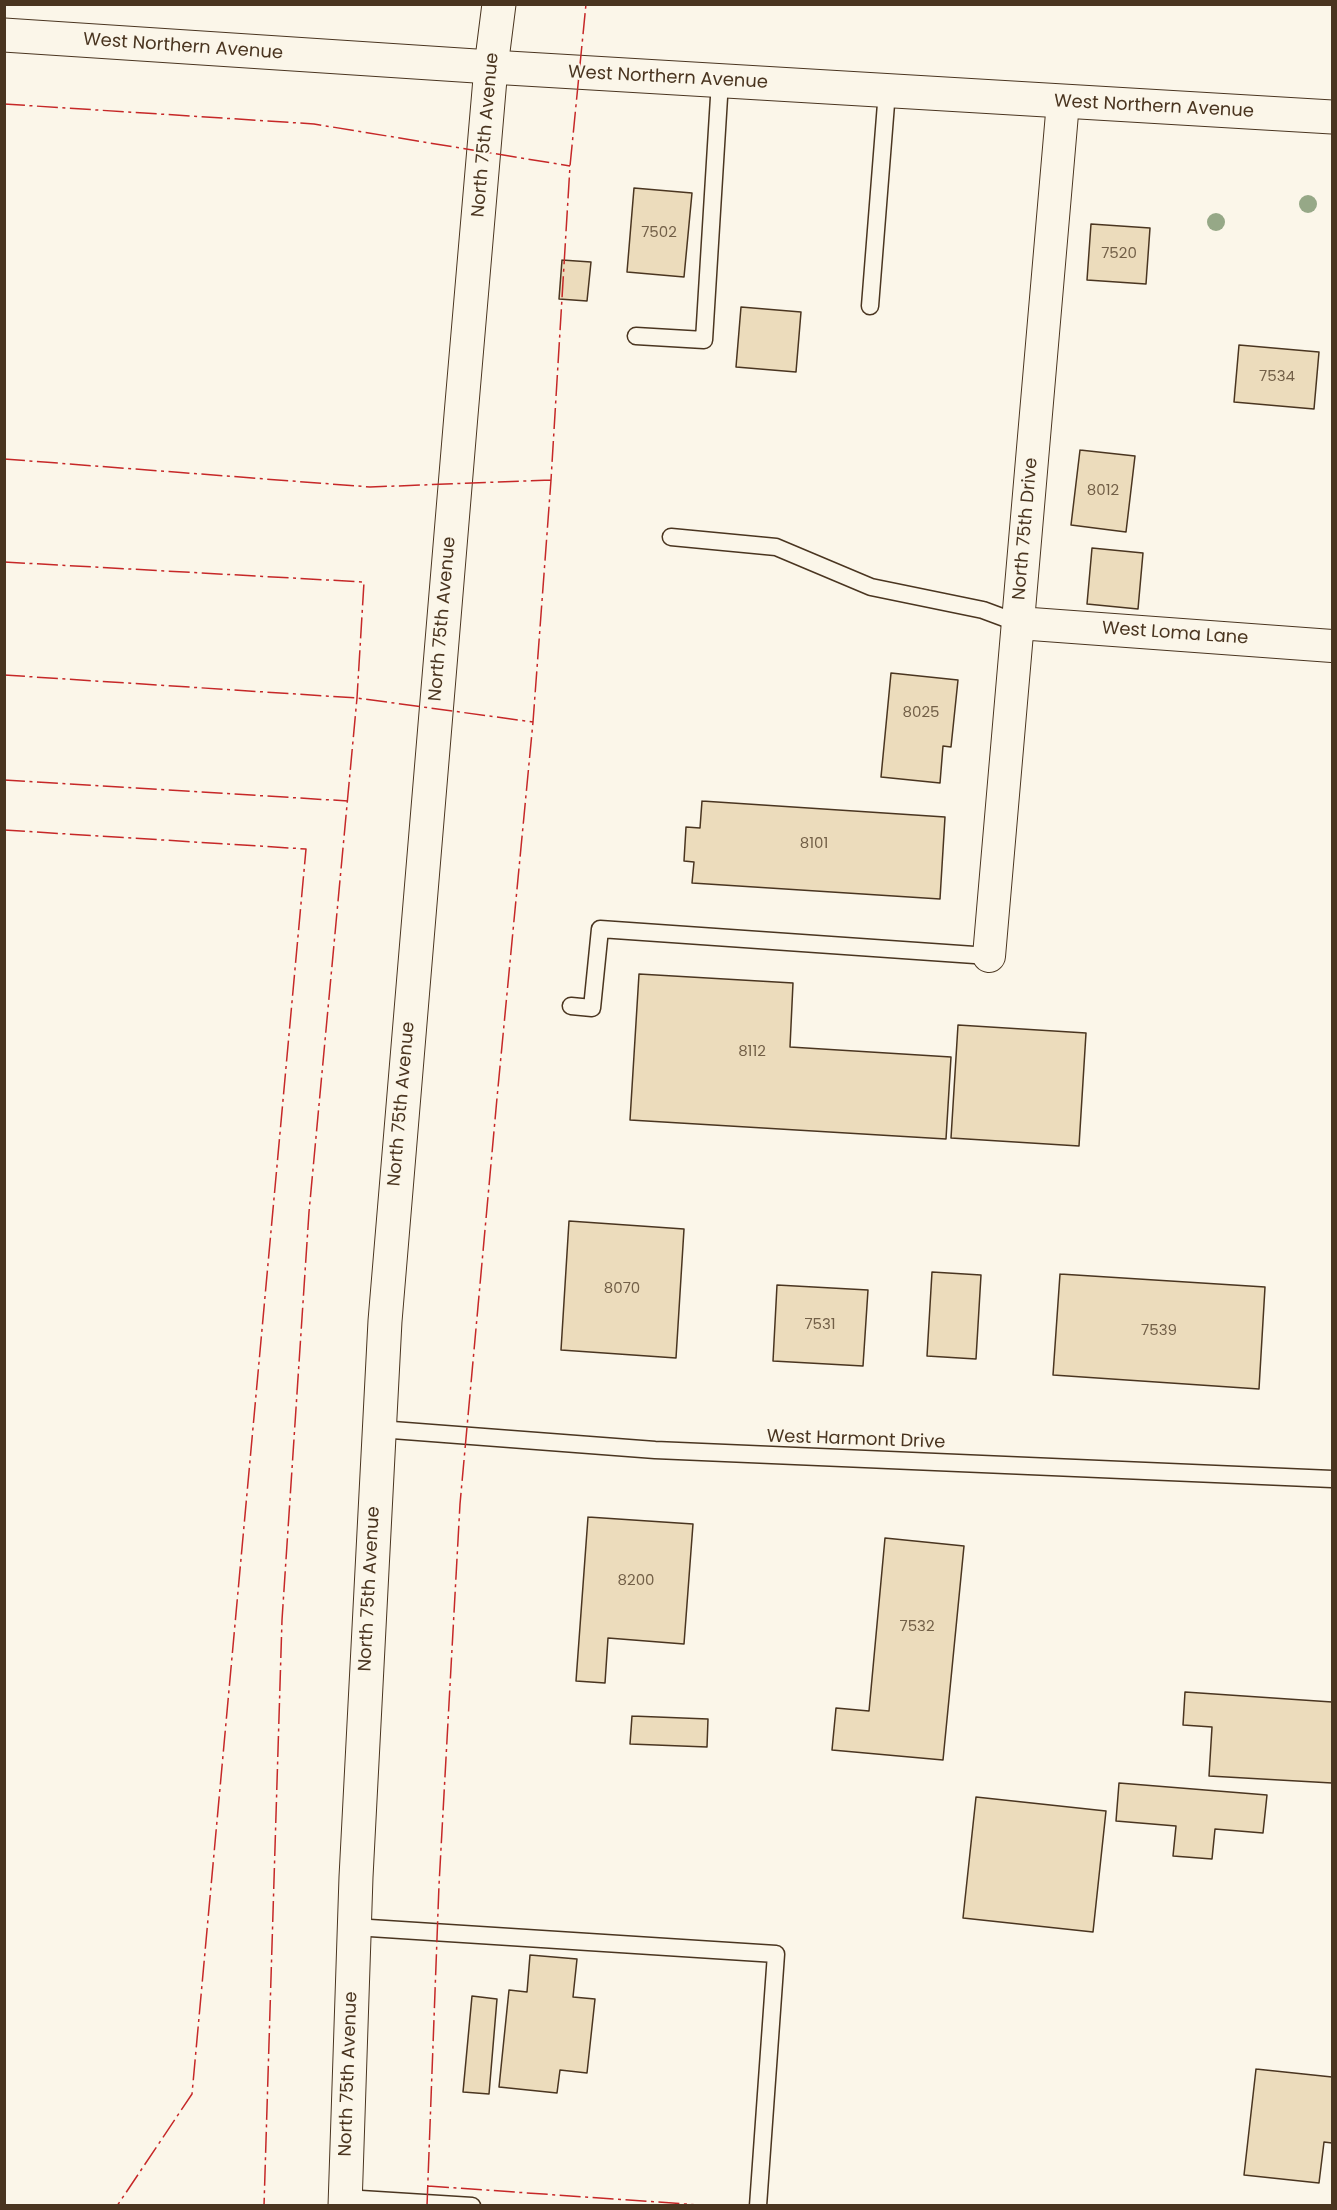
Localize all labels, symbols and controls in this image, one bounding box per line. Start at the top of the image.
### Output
street label: West Northern Avenue [82,29,284,65]
street label: North 75th Avenue [468,52,504,218]
street label: West Northern Avenue [567,62,769,94]
street label: West Northern Avenue [1053,91,1255,123]
house number: 7502 [641,224,677,242]
house number: 7520 [1101,245,1137,263]
house number: 7534 [1259,368,1295,386]
street label: North 75th Drive [1009,457,1043,601]
house number: 8012 [1087,482,1119,500]
street label: North 75th Avenue [425,536,461,702]
street label: West Loma Lane [1101,618,1249,650]
house number: 8025 [903,704,939,722]
house number: 8101 [800,835,828,853]
street label: North 75th Avenue [384,1021,420,1187]
house number: 8112 [738,1043,766,1061]
house number: 8070 [604,1280,640,1298]
house number: 7531 [804,1316,836,1334]
house number: 7539 [1141,1322,1177,1340]
street label: West Harmont Drive [766,1426,946,1454]
street label: North 75th Avenue [355,1506,385,1672]
house number: 8200 [618,1572,654,1590]
house number: 7532 [899,1618,935,1636]
street label: North 75th Avenue [335,1991,363,2157]

